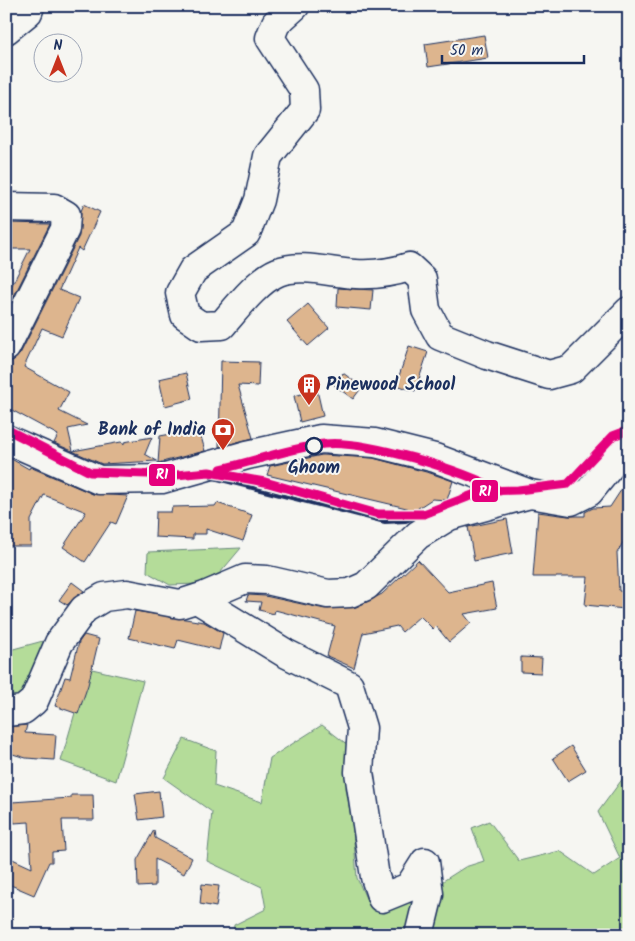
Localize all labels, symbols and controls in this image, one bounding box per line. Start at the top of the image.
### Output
north arrow [32,32,82,82]
scale bar [442,32,585,64]
text: N [54,35,63,57]
text: 50 m [450,39,484,63]
place label: Pinewood School [326,371,455,400]
building icon: Pinewood School [296,372,322,406]
place label: Bank of India [98,416,206,445]
bank icon: Bank of India [210,417,236,451]
marker: Ghoom [305,437,323,455]
place label: Ghoom [288,454,340,483]
line badge: R1 [148,463,176,487]
text: R1 [156,464,169,486]
line badge: R1 [471,479,499,503]
text: R1 [479,481,492,503]

